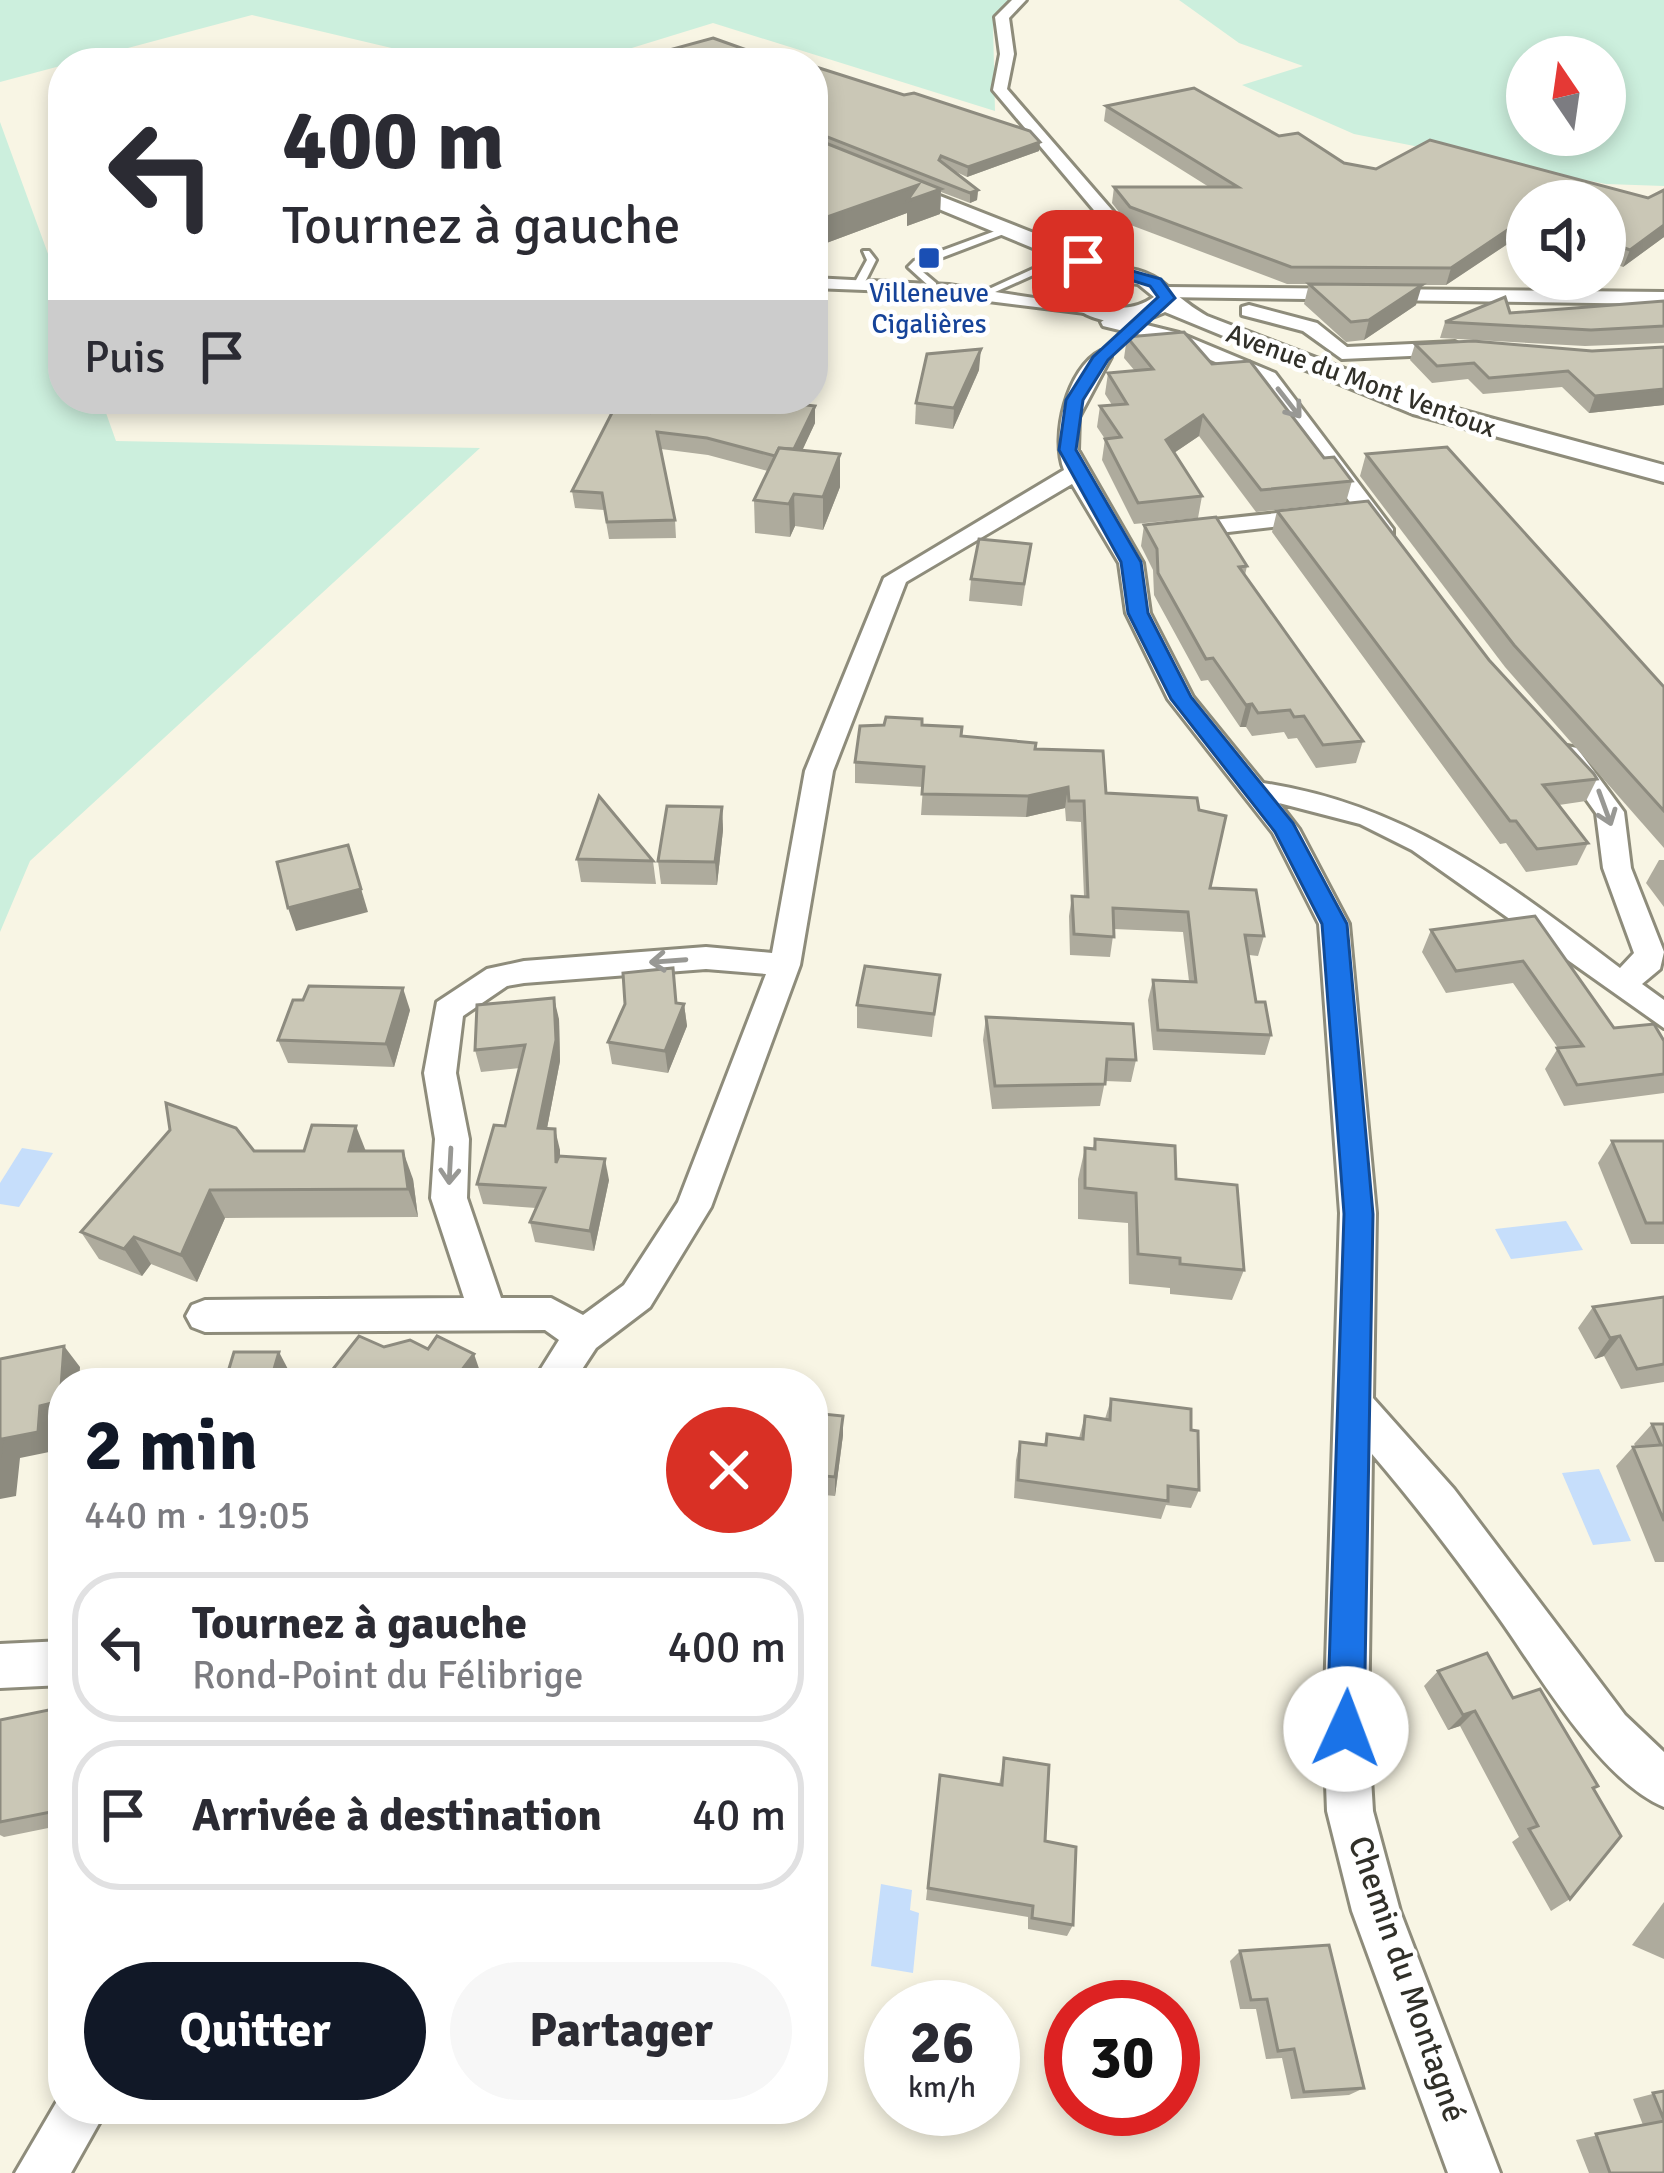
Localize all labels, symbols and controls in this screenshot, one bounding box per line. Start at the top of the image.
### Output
north arrow [1506,36,1626,156]
map controls [1506,36,1626,300]
text: 400 m [282,89,504,193]
icon: left [84,96,240,252]
button: sound [1506,180,1626,300]
text: Tournez à gauche [282,192,680,259]
pin [1032,210,1134,312]
icon: arrive [1050,228,1116,294]
marker: Villeneuve Cigalières [916,245,942,271]
place label: Villeneuve Cigalières [869,277,989,341]
street label: Avenue du Mont Ventoux [1222,317,1501,445]
icon: arrive [189,324,255,390]
text: Puis [84,330,165,385]
one-way arrow [1275,386,1302,418]
one-way arrow [1595,788,1617,825]
one-way arrow [649,950,688,973]
one-way arrow [438,1146,461,1185]
text: 2 min [84,1401,258,1490]
button: close [666,1407,792,1533]
text: 440 m · 19:05 [84,1491,311,1539]
text: Tournez à gauche [192,1596,527,1651]
icon: left [90,1614,156,1680]
text: 400 m [667,1620,786,1675]
text: Rond-Point du Félibrige [192,1651,584,1699]
position arrow [1283,1666,1409,1792]
icon: arrive [90,1782,156,1848]
text: Arrivée à destination [192,1788,602,1843]
text: 40 m [692,1788,786,1843]
street label: Chemin du Montagné [1339,1831,1475,2127]
button: Quitter [84,1962,426,2100]
button: Partager [450,1962,792,2100]
speed limit sign: 30 [1044,1980,1200,2136]
text: 26 [910,2006,974,2080]
text: km/h [908,2069,976,2106]

